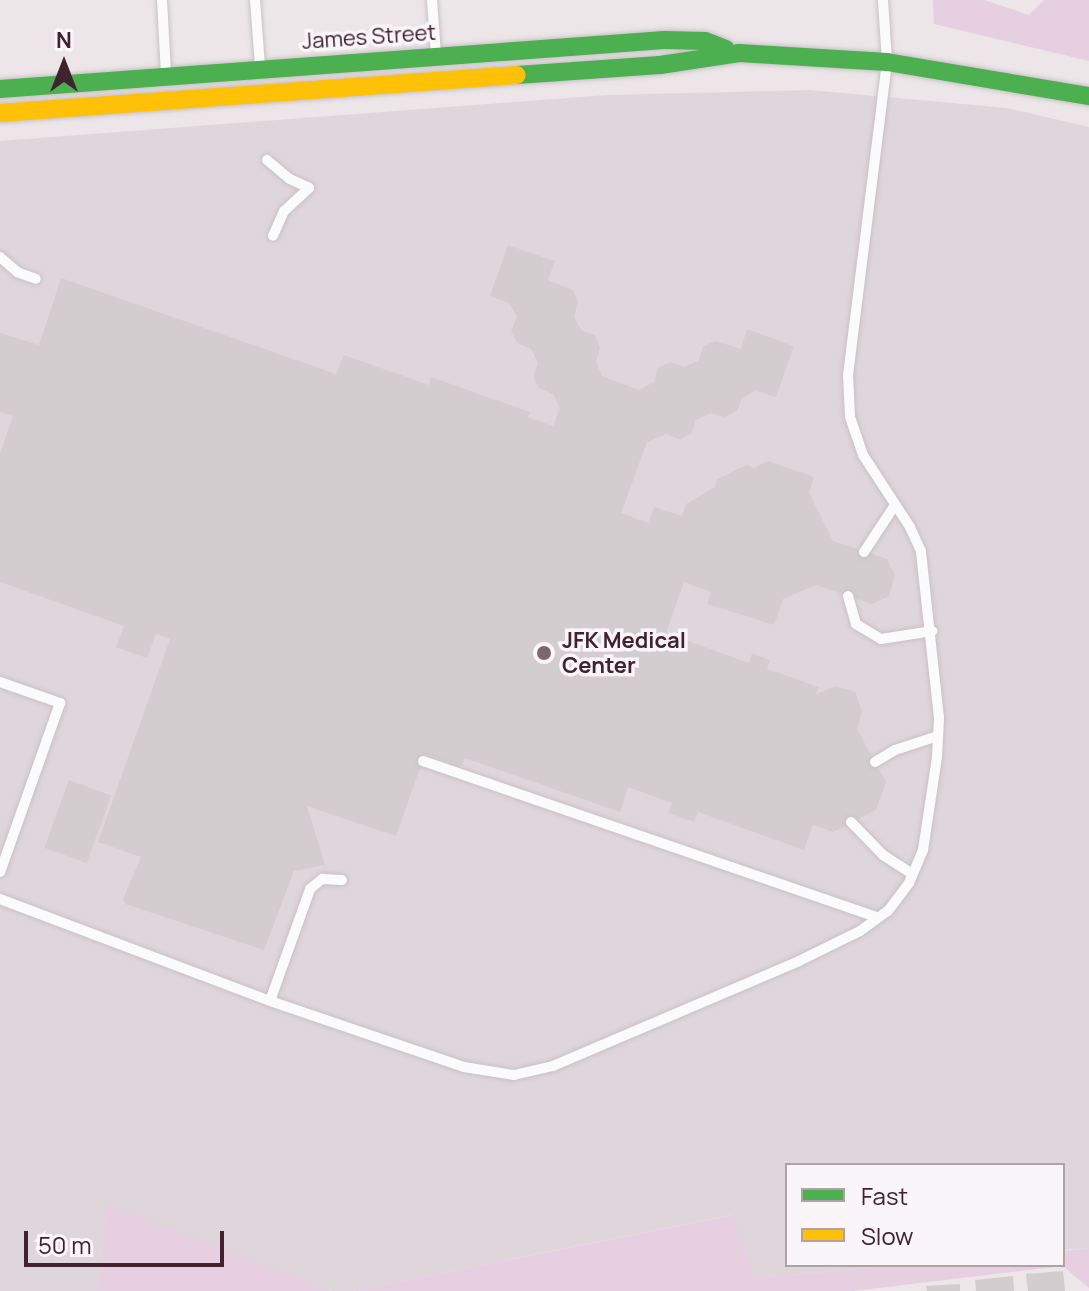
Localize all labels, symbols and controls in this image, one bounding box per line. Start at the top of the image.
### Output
street label: James Street [301,19,437,55]
north arrow [24,24,104,104]
text: N [56,25,72,55]
place label: JFK Medical Center [562,627,686,678]
marker: JFK Medical Center [533,642,555,664]
legend [785,1163,1065,1267]
text: Fast [861,1179,908,1212]
scale bar [28,1215,228,1265]
text: Slow [861,1219,914,1252]
text: 50 m [38,1228,92,1261]

